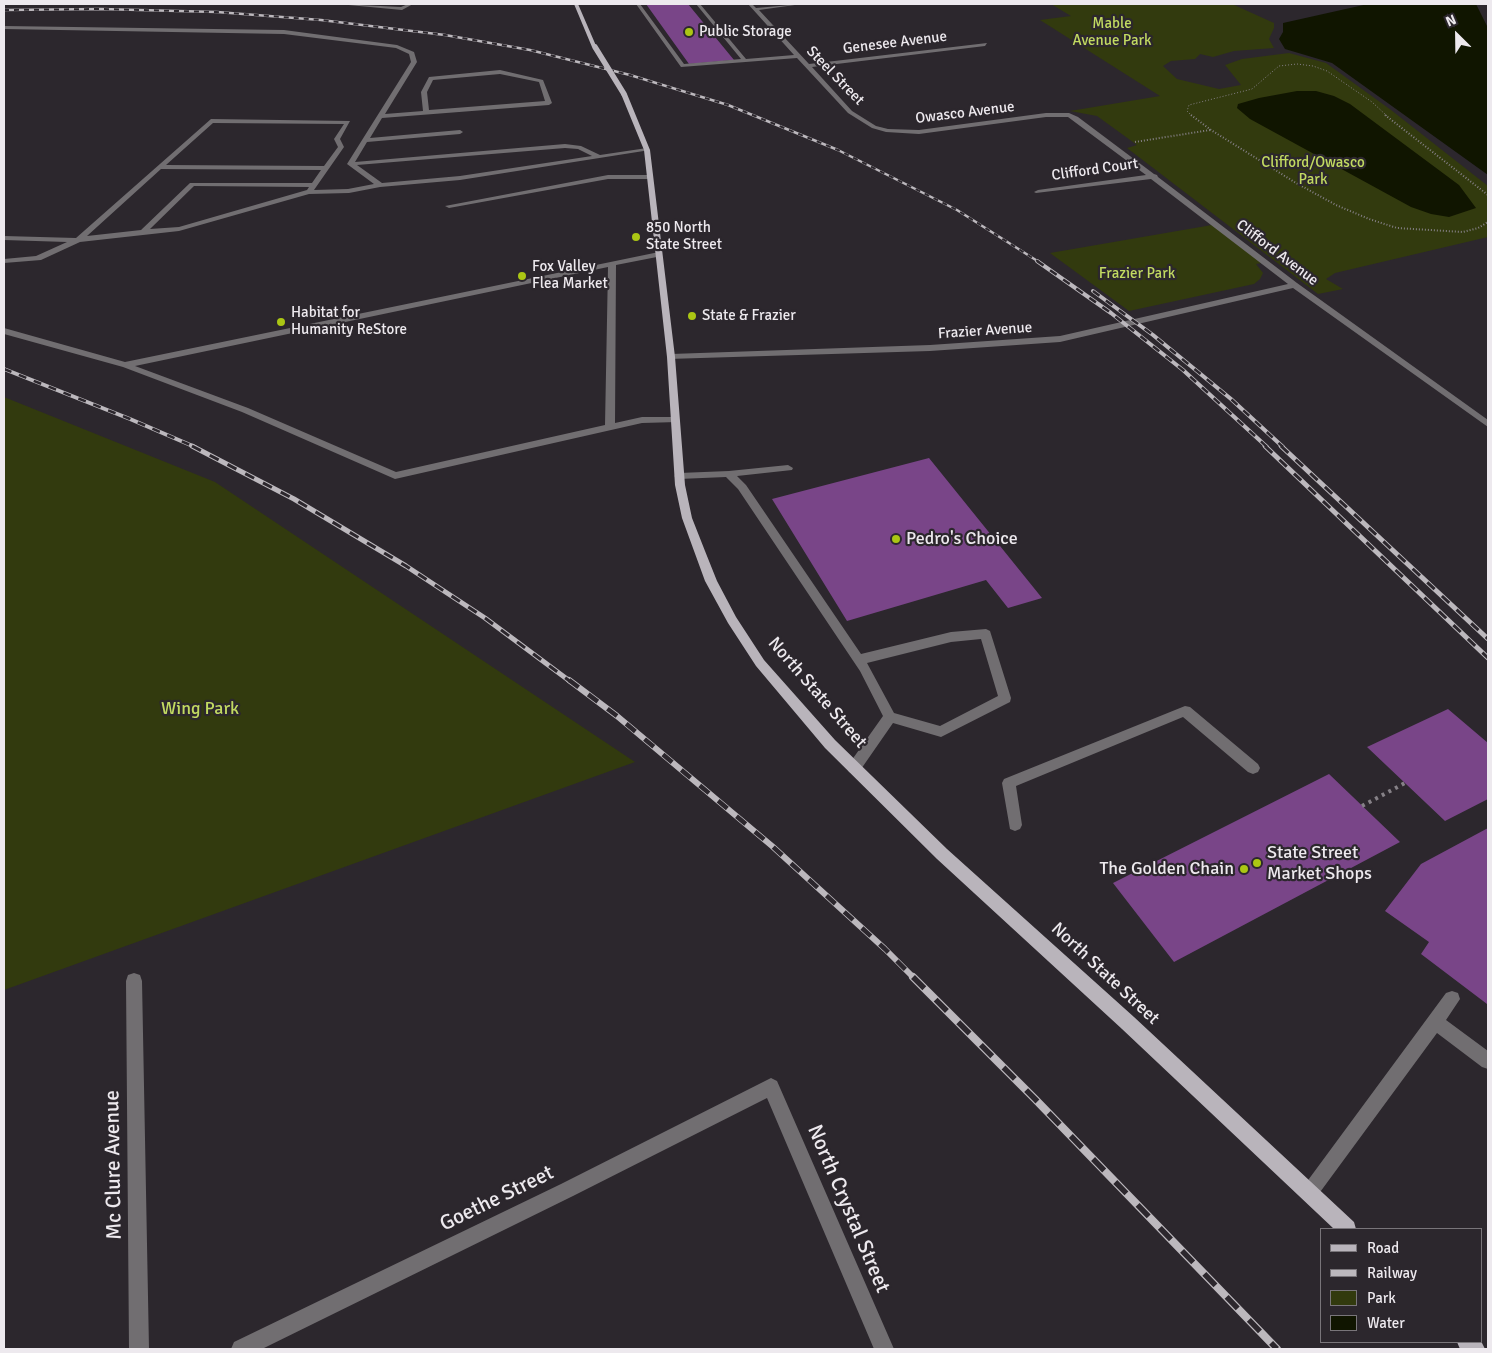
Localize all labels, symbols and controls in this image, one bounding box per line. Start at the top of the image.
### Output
north arrow [1432,10,1482,60]
text: N [1443,11,1459,30]
park label: Mable Avenue Park [1072,15,1152,50]
place label: Public Storage [699,23,792,41]
marker: Public Storage [683,26,695,38]
street label: Genesee Avenue [842,28,948,58]
street label: Steel Street [802,43,868,109]
street label: Owasco Avenue [914,98,1016,128]
park label: Clifford/Owasco Park [1261,154,1365,189]
street label: Clifford Court [1051,155,1139,185]
street label: Clifford Avenue [1232,216,1322,290]
place label: 850 North State Street [646,219,722,254]
marker: 850 North State Street [630,231,642,243]
place label: Fox Valley Flea Market [532,258,608,293]
park label: Frazier Park [1099,265,1175,283]
marker: Fox Valley Flea Market [516,270,528,282]
place label: Habitat for Humanity ReStore [291,304,407,339]
place label: State & Frazier [702,307,796,325]
marker: State & Frazier [686,310,698,322]
marker: Habitat for Humanity ReStore [275,316,287,328]
street label: Frazier Avenue [937,319,1033,343]
place label: Pedro's Choice [906,528,1018,550]
marker: Pedro's Choice [890,533,902,545]
street label: North State Street [763,633,871,753]
park label: Wing Park [161,698,239,720]
place label: State Street Market Shops [1267,842,1372,884]
marker: State Street Market Shops [1251,857,1263,869]
place label: The Golden Chain [1099,858,1234,880]
marker: The Golden Chain [1238,863,1250,875]
street label: North State Street [1046,918,1164,1030]
street label: Mc Clure Avenue [100,1090,128,1240]
street label: North Crystal Street [801,1121,895,1297]
street label: Goethe Street [436,1161,558,1237]
legend [1320,1228,1482,1343]
text: Road [1367,1239,1399,1257]
text: Railway [1367,1264,1417,1282]
text: Park [1367,1289,1396,1307]
text: Water [1367,1314,1405,1332]

